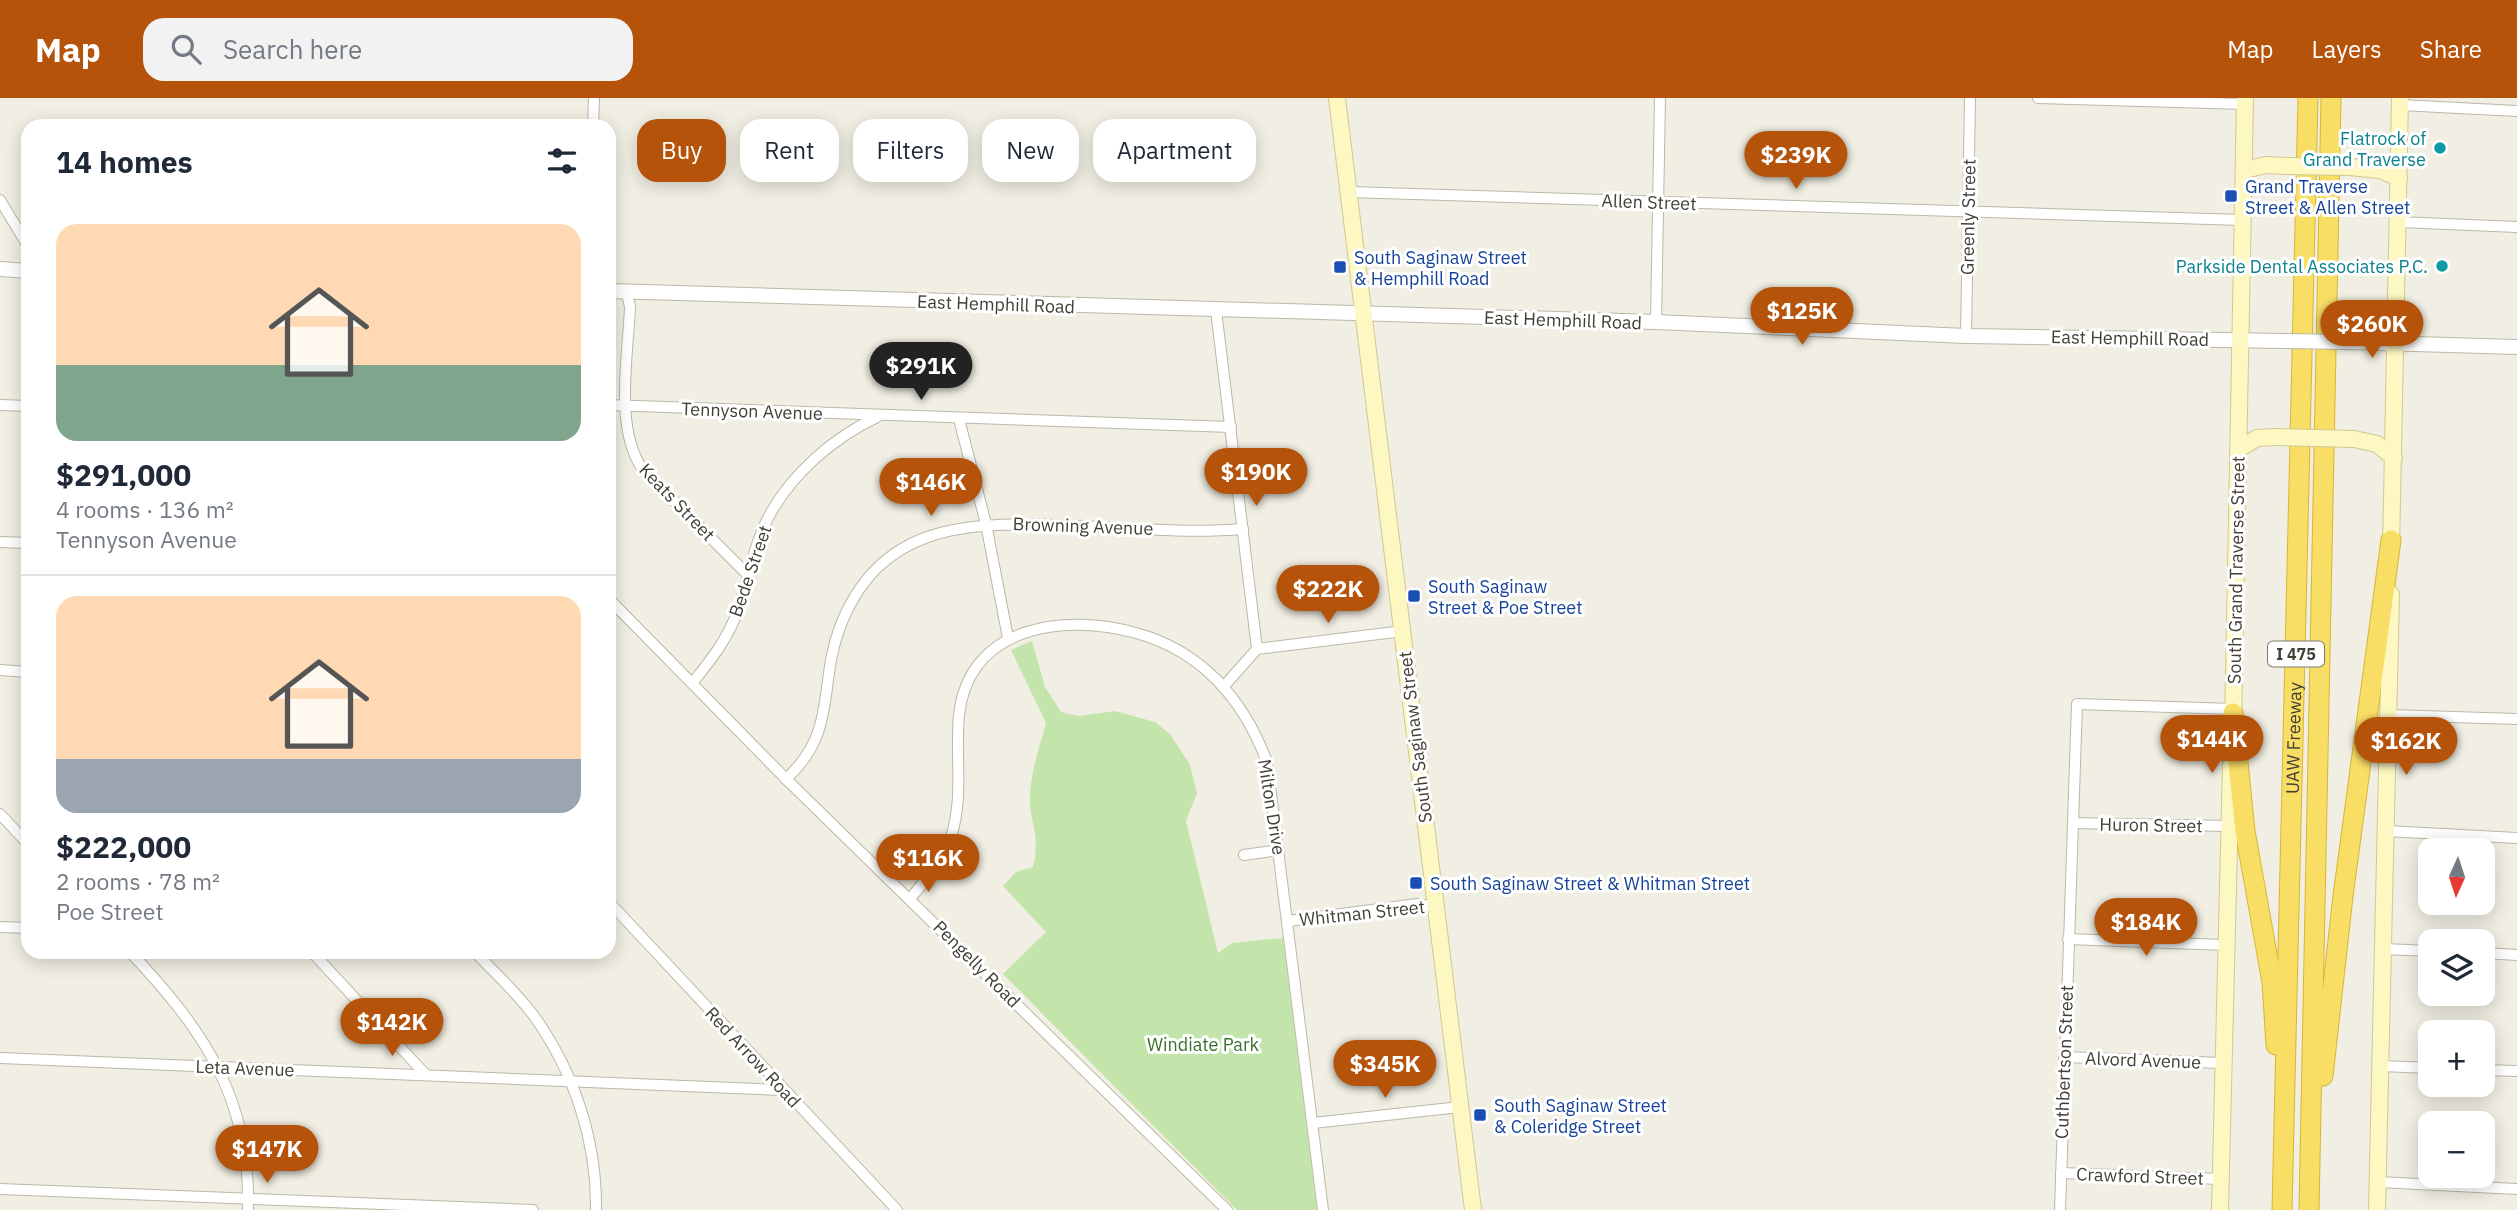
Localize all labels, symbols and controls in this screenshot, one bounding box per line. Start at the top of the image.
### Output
search box [143,18,633,81]
text: Map [35,28,101,71]
icon: search [167,30,205,68]
text: Search here [223,32,362,66]
text: Map [2227,33,2274,65]
text: Layers [2312,33,2382,65]
text: Share [2420,33,2482,65]
chip: Buy [637,119,726,182]
chip: Rent [740,119,839,182]
chip: Filters [853,119,968,182]
chip: New [982,119,1079,182]
chip: Apartment [1093,119,1256,182]
place label: Flatrock of Grand Traverse [2303,127,2426,171]
pin: $239K [1747,132,1845,191]
text: $239K [1760,139,1832,169]
marker: Flatrock of Grand Traverse [2432,140,2448,156]
text: 14 homes [56,142,193,181]
icon: filters [543,142,581,180]
street label: Greenly Street [1955,159,1981,275]
place label: Grand Traverse Street & Allen Street [2245,175,2410,219]
marker: Grand Traverse Street & Allen Street [2223,188,2239,204]
street label: Allen Street [1601,189,1697,215]
place label: South Saginaw Street & Hemphill Road [1354,246,1527,290]
place label: Parkside Dental Associates P.C. [2176,255,2428,278]
marker: Parkside Dental Associates P.C. [2434,258,2450,274]
marker: South Saginaw Street & Hemphill Road [1332,259,1348,275]
icon: home [256,269,382,395]
pin: $125K [1753,288,1851,347]
street label: East Hemphill Road [917,290,1075,318]
text: $125K [1766,295,1838,325]
pin: $260K [2323,300,2421,360]
street label: East Hemphill Road [1484,306,1642,334]
text: $260K [2336,308,2408,338]
street label: East Hemphill Road [2051,325,2209,351]
pin: $291K [872,342,970,402]
text: $291K [885,350,957,380]
street label: Tennyson Avenue [681,397,823,425]
pin: $190K [1207,448,1305,508]
text: $291,000 [56,455,191,494]
text: $190K [1220,456,1292,486]
street label: South Grand Traverse Street [2223,456,2249,684]
street label: Keats Street [634,458,720,546]
pin: $146K [882,458,980,518]
text: $146K [895,466,967,496]
text: 4 rooms · 136 m² [56,494,234,524]
street label: Browning Avenue [1012,512,1154,540]
street label: Bede Street [724,522,776,620]
text: Tennyson Avenue [56,524,237,554]
pin: $222K [1279,566,1377,625]
text: $222K [1292,573,1364,603]
place label: South Saginaw Street & Poe Street [1428,575,1583,619]
marker: South Saginaw Street & Poe Street [1406,588,1422,604]
icon: home [256,641,382,767]
road number: I 475 [2268,642,2324,666]
street label: South Saginaw Street [1393,650,1437,824]
street label: UAW Freeway [2280,682,2306,794]
pin: $144K [2163,716,2261,775]
pin: $162K [2357,718,2455,777]
text: $144K [2176,723,2248,753]
text: $162K [2370,725,2442,755]
street label: Milton Drive [1253,758,1291,857]
street label: Huron Street [2099,813,2203,837]
text: $222,000 [56,827,191,866]
pin: $116K [879,834,977,894]
north arrow [2418,838,2496,915]
map controls [2418,838,2495,1188]
text: $116K [892,842,964,872]
text: 2 rooms · 78 m² [56,866,220,896]
place label: South Saginaw Street & Whitman Street [1430,872,1750,895]
marker: South Saginaw Street & Whitman Street [1408,875,1424,891]
street label: Whitman Street [1298,895,1426,931]
text: Poe Street [56,896,164,926]
pin: $184K [2097,898,2195,958]
text: $184K [2110,906,2182,936]
street label: Pengelly Road [929,916,1025,1012]
button: layers [2418,929,2495,1006]
street label: Cuthbertson Street [2050,985,2078,1139]
pin: $142K [343,998,441,1058]
street label: Red Arrow Road [700,1002,806,1112]
text: $142K [356,1006,428,1036]
button: + [2418,1020,2495,1097]
park label: Windiate Park [1147,1033,1260,1056]
pin: $345K [1336,1040,1434,1100]
street label: Alvord Avenue [2084,1046,2202,1074]
text: $345K [1349,1048,1421,1078]
street label: Leta Avenue [195,1055,295,1081]
place label: South Saginaw Street & Coleridge Street [1494,1094,1667,1138]
marker: South Saginaw Street & Coleridge Street [1472,1107,1488,1123]
button: − [2418,1111,2495,1188]
pin: $147K [218,1126,316,1185]
text: $147K [231,1133,303,1163]
street label: Crawford Street [2076,1162,2204,1190]

